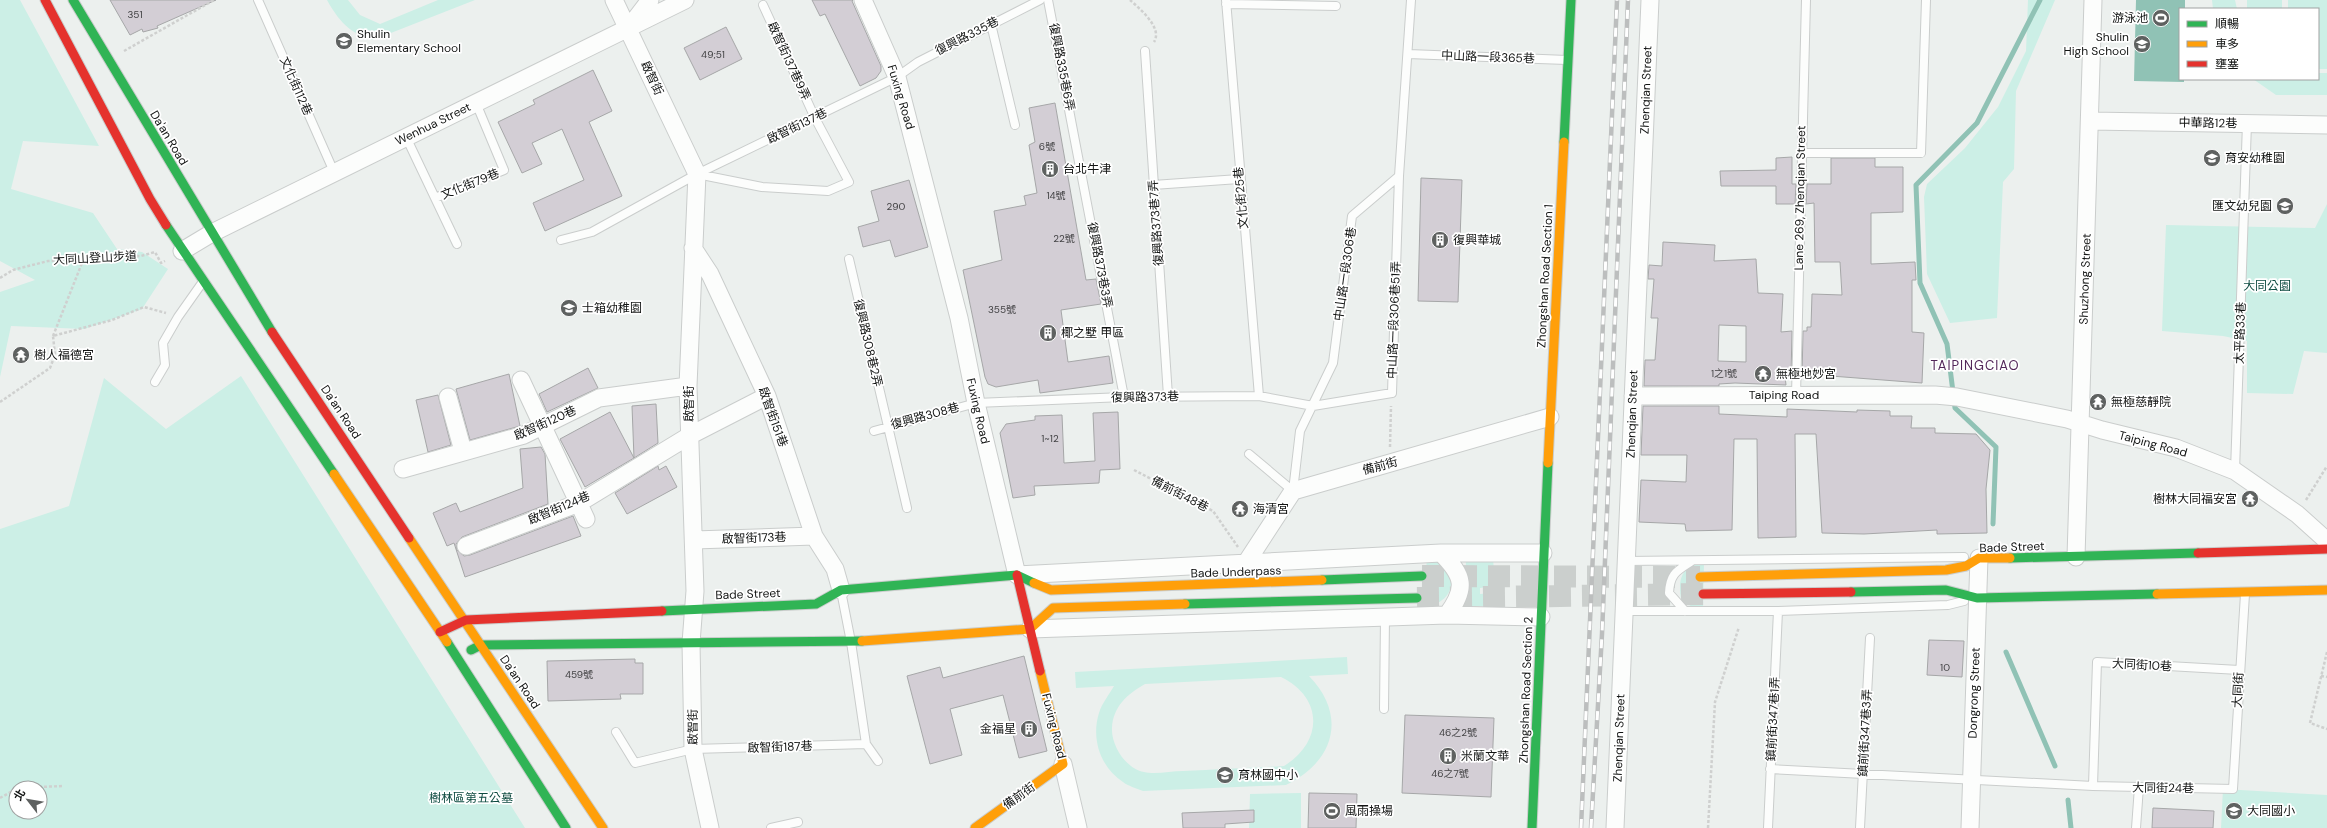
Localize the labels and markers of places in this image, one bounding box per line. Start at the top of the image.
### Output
sports icon: 游泳池 [2151,8,2171,28]
place label: 游泳池 [2112,10,2148,26]
place label: Shulin Elementary School [357,26,461,56]
place label: Shulin High School [2064,29,2129,59]
school or university icon: Shulin Elementary School [334,31,354,51]
school or university icon: Shulin High School [2132,34,2152,54]
school or university icon: 育安幼稚園 [2202,148,2222,168]
place label: 育安幼稚園 [2225,150,2285,166]
building icon: 台北牛津 [1040,159,1060,179]
place label: 台北牛津 [1063,161,1111,177]
school or university icon: 匯文幼兒園 [2275,196,2295,216]
place label: 匯文幼兒園 [2212,198,2272,214]
building icon: 復興華城 [1430,230,1450,250]
place label: 復興華城 [1453,232,1501,248]
school or university icon: 士箱幼稚園 [559,298,579,318]
place label: 士箱幼稚園 [582,300,642,316]
building icon: 椰之墅 甲區 [1038,323,1058,343]
place label: 椰之墅 甲區 [1061,325,1124,341]
temple icon: 樹人福德宮 [11,345,31,365]
place label: 樹人福德宮 [34,347,94,363]
temple icon: 無極地妙宮 [1753,364,1773,384]
place label: 無極地妙宮 [1776,366,1836,382]
temple icon: 無極慈靜院 [2088,392,2108,412]
place label: 無極慈靜院 [2111,394,2171,410]
temple icon: 樹林大同福安宮 [2240,489,2260,509]
place label: 樹林大同福安宮 [2153,491,2237,507]
temple icon: 海清宮 [1230,499,1250,519]
place label: 海清宮 [1253,501,1289,517]
building icon: 金福星 [1019,719,1039,739]
place label: 金福星 [980,721,1016,737]
building icon: 米蘭文華 [1438,746,1458,766]
place label: 米蘭文華 [1461,748,1509,764]
school or university icon: 育林國中小 [1215,765,1235,785]
place label: 育林國中小 [1238,767,1298,783]
sports icon: 風雨操場 [1322,801,1342,821]
school or university icon: 大同國小 [2224,801,2244,821]
place label: 風雨操場 [1345,803,1393,819]
place label: 大同國小 [2247,803,2295,819]

